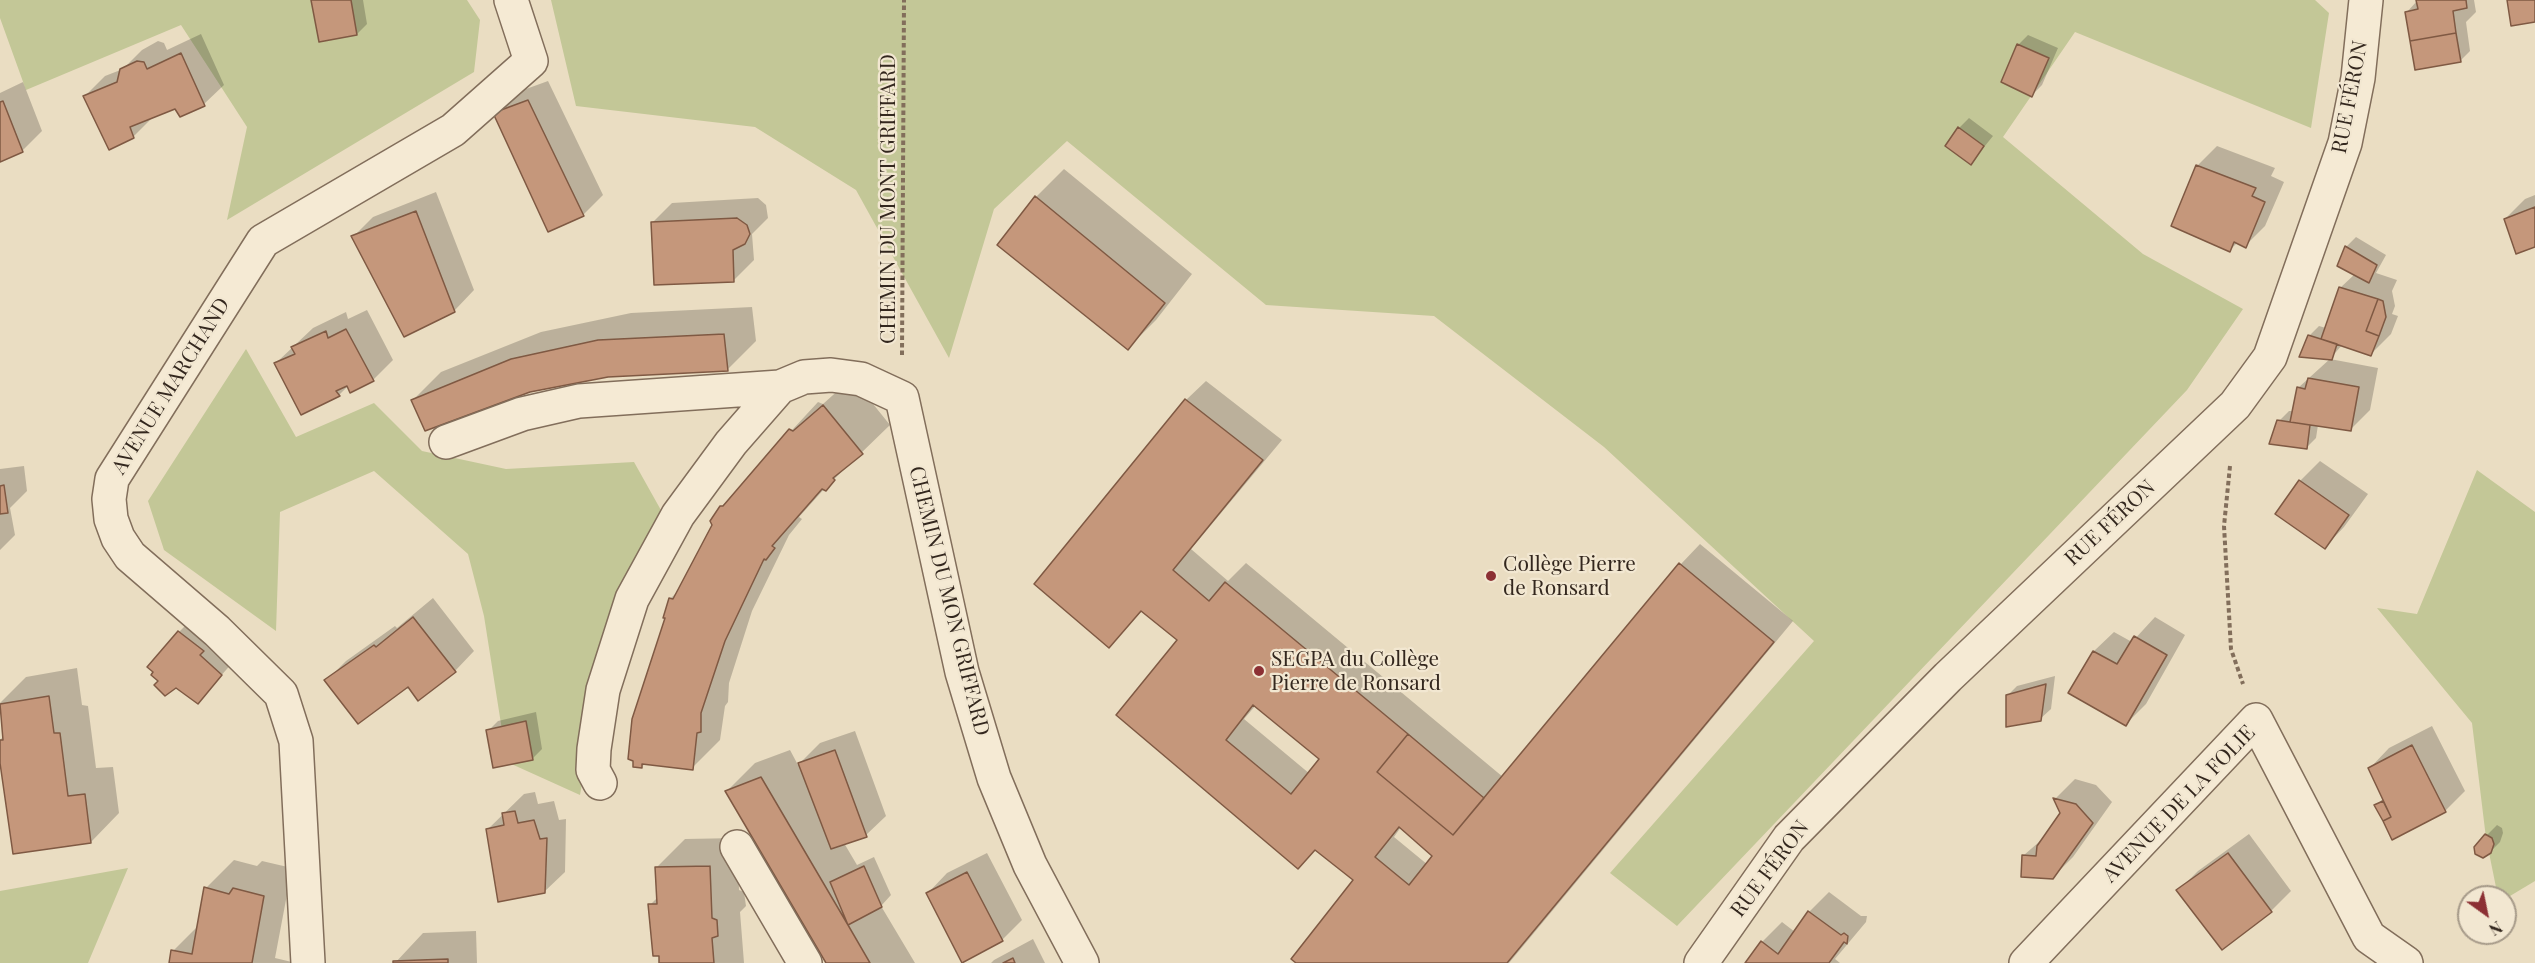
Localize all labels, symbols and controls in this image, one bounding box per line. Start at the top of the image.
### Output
street label: RUE FÉRON [2327,38,2373,156]
street label: CHEMIN DU MONT GRIFFARD [875,54,901,344]
street label: AVENUE MARCHAND [106,293,236,479]
street label: CHEMIN DU MON GRIFFARD [903,464,995,738]
street label: RUE FÉRON [2060,475,2160,571]
place label: Collège Pierre de Ronsard [1503,551,1636,601]
marker: Collège Pierre de Ronsard [1484,569,1498,583]
place label: SEGPA du Collège Pierre de Ronsard [1271,646,1441,696]
marker: SEGPA du Collège Pierre de Ronsard [1252,664,1266,678]
street label: AVENUE DE LA FOLIE [2097,720,2261,888]
street label: RUE FÉRON [1726,816,1814,922]
north arrow [2457,885,2517,945]
text: N [2485,917,2507,941]

